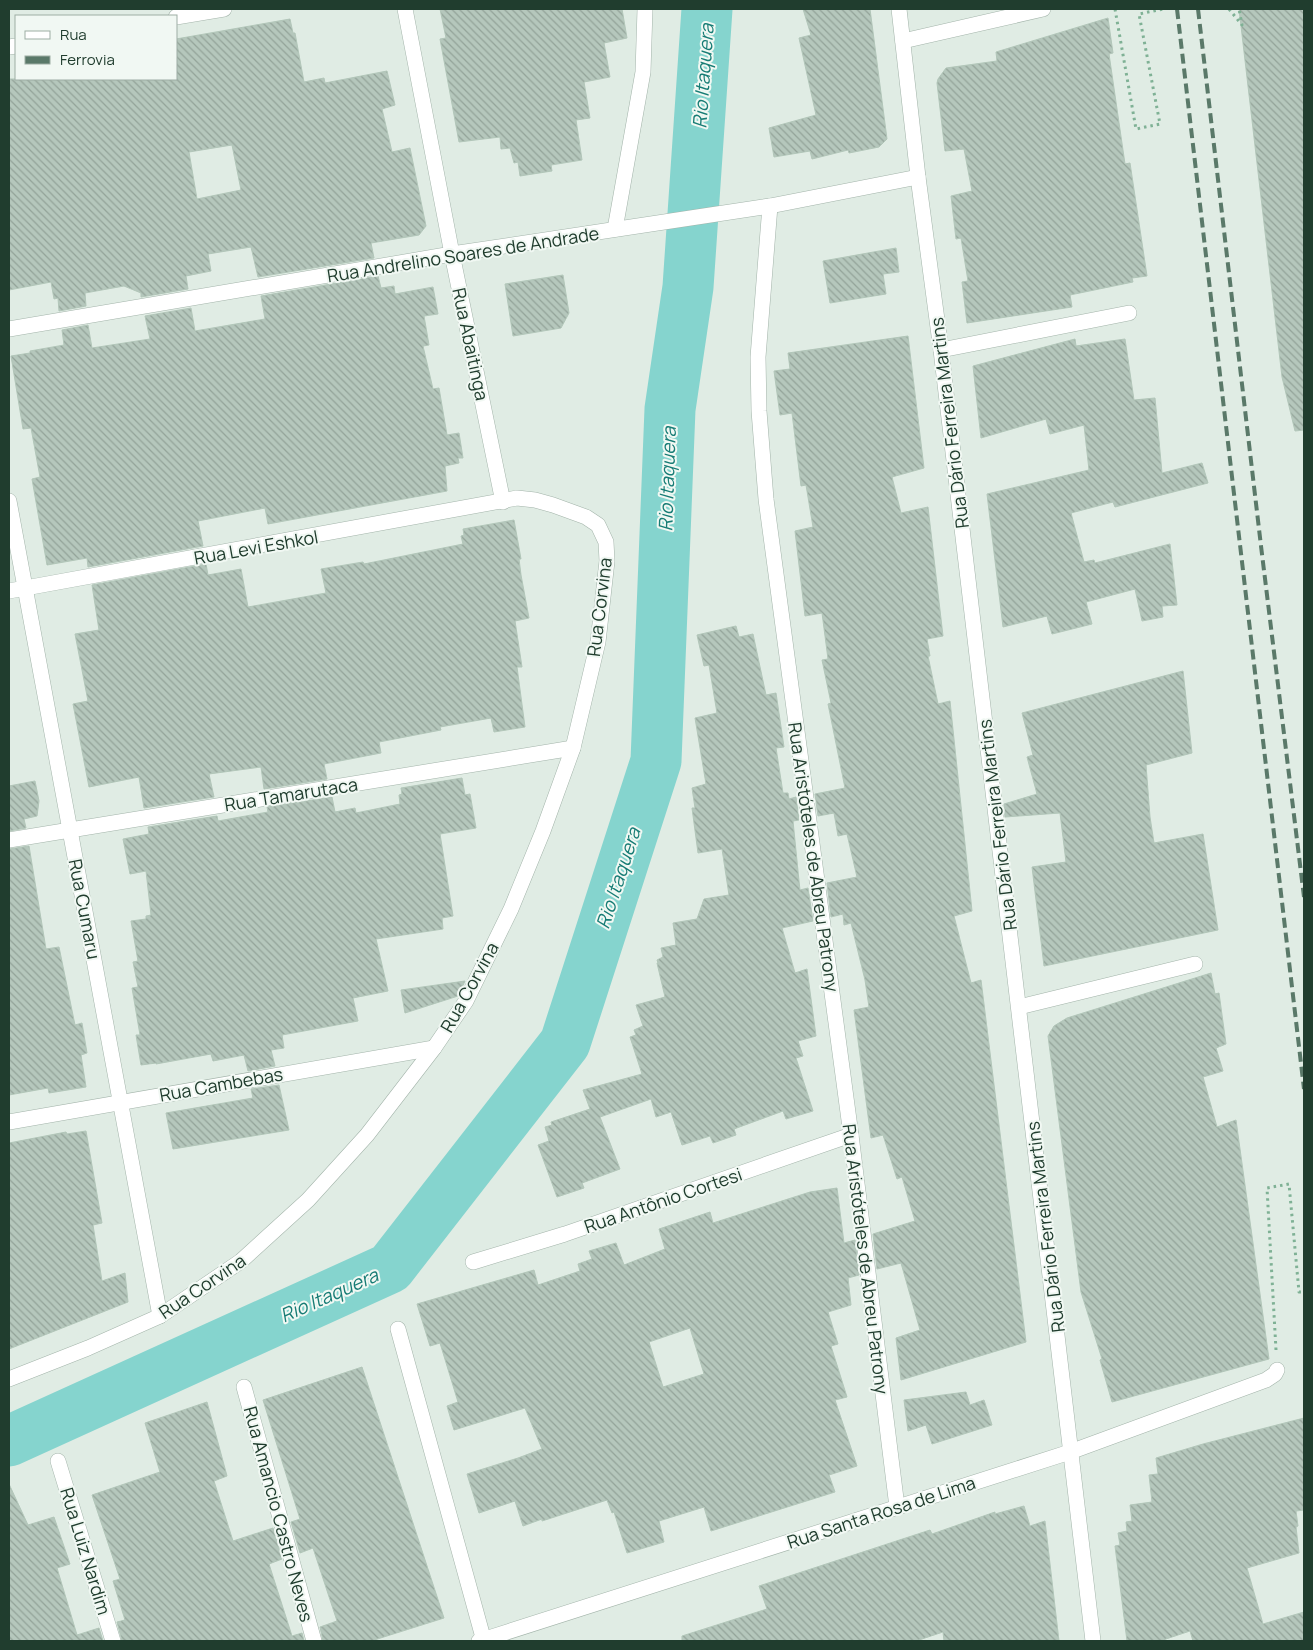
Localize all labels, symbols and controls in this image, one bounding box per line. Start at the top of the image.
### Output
legend [15,15,178,80]
water label: Rio Itaquera [686,21,720,129]
text: Rua [60,24,87,45]
text: Ferrovia [60,49,115,70]
street label: Rua Andrelino Soares de Andrade [325,221,601,287]
street label: Rua Abaitinga [447,285,495,403]
street label: Rua Dário Ferreira Martins [924,316,974,530]
water label: Rio Itaquera [652,425,682,532]
street label: Rua Levi Eshkol [192,524,320,570]
street label: Rua Corvina [581,556,617,658]
street label: Rua Dário Ferreira Martins [972,718,1022,932]
street label: Rua Aristóteles de Abreu Patrony [783,721,845,994]
street label: Rua Tamarutaca [223,772,359,816]
water label: Rio Itaquera [589,823,647,932]
street label: Rua Cumaru [64,857,106,961]
street label: Rua Corvina [434,938,504,1036]
street label: Rua Cambebas [157,1061,285,1107]
street label: Rua Dário Ferreira Martins [1020,1120,1070,1334]
street label: Rua Aristóteles de Abreu Patrony [837,1122,895,1396]
street label: Rua Antônio Cortesi [581,1162,745,1238]
street label: Rua Corvina [154,1248,250,1324]
water label: Rio Itaquera [276,1261,383,1328]
street label: Rua Amancio Castro Neves [239,1403,319,1625]
street label: Rua Santa Rosa de Lima [784,1470,978,1554]
street label: Rua Luiz Nardim [55,1485,117,1617]

